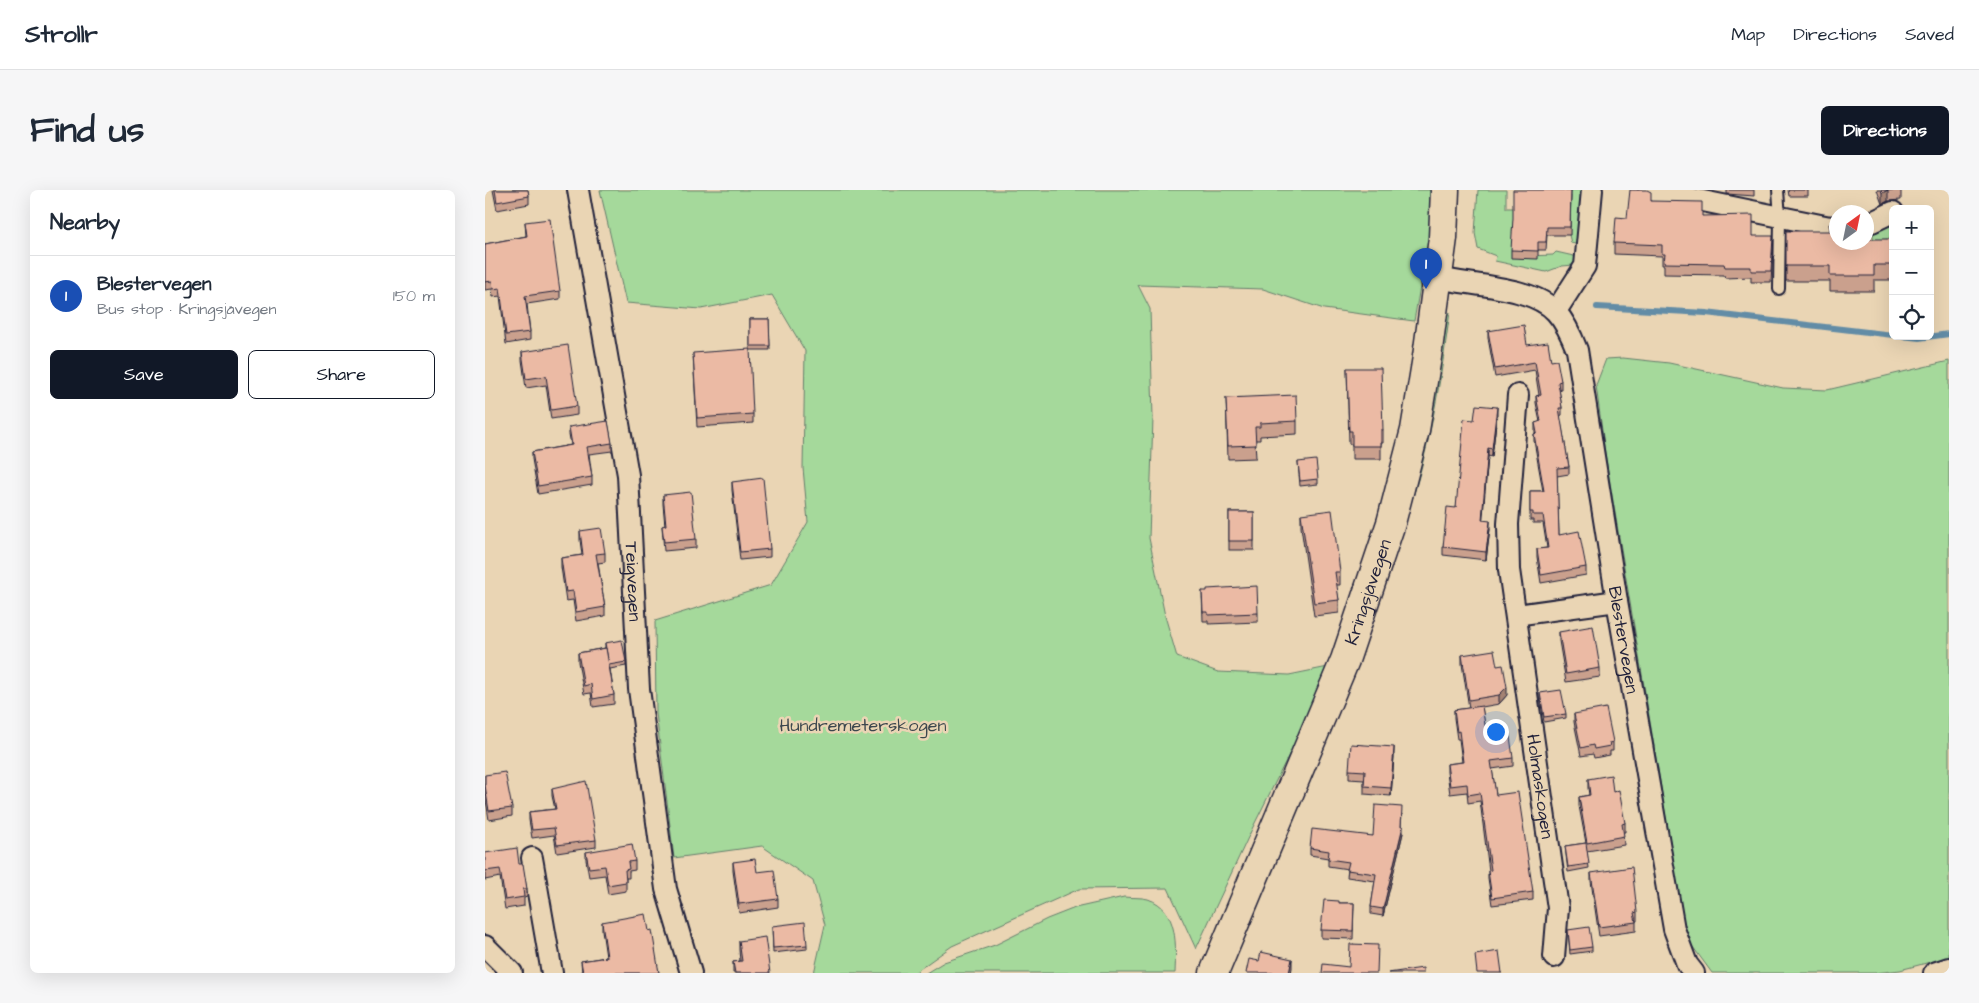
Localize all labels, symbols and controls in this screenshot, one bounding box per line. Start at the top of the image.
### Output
text: Strollr [25,18,98,52]
text: Map [1731,22,1765,47]
text: Directions [1793,22,1877,47]
text: Saved [1905,22,1954,47]
text: Find us [30,106,144,155]
button: Directions [1821,106,1949,155]
north arrow [1829,205,1874,250]
map controls [1889,205,1934,340]
button: + [1889,205,1934,250]
text: Nearby [50,208,120,237]
pin: 1 [1410,248,1442,289]
button: − [1889,250,1934,295]
text: Blestervegen [97,271,211,298]
text: 1 [65,285,67,307]
text: 150 m [393,285,435,307]
button: locate [1889,295,1934,340]
text: Bus stop · Kringsjåvegen [97,298,276,320]
button: Save [50,350,238,399]
button: Share [248,350,435,399]
street label: Kringsjåvegen [1339,536,1398,649]
street label: Teigvegen [618,541,648,622]
street label: Blestervegen [1602,585,1645,696]
park label: Hundremeterskogen [780,713,946,739]
your location [1483,719,1509,745]
street label: Holmaskogen [1520,732,1560,840]

